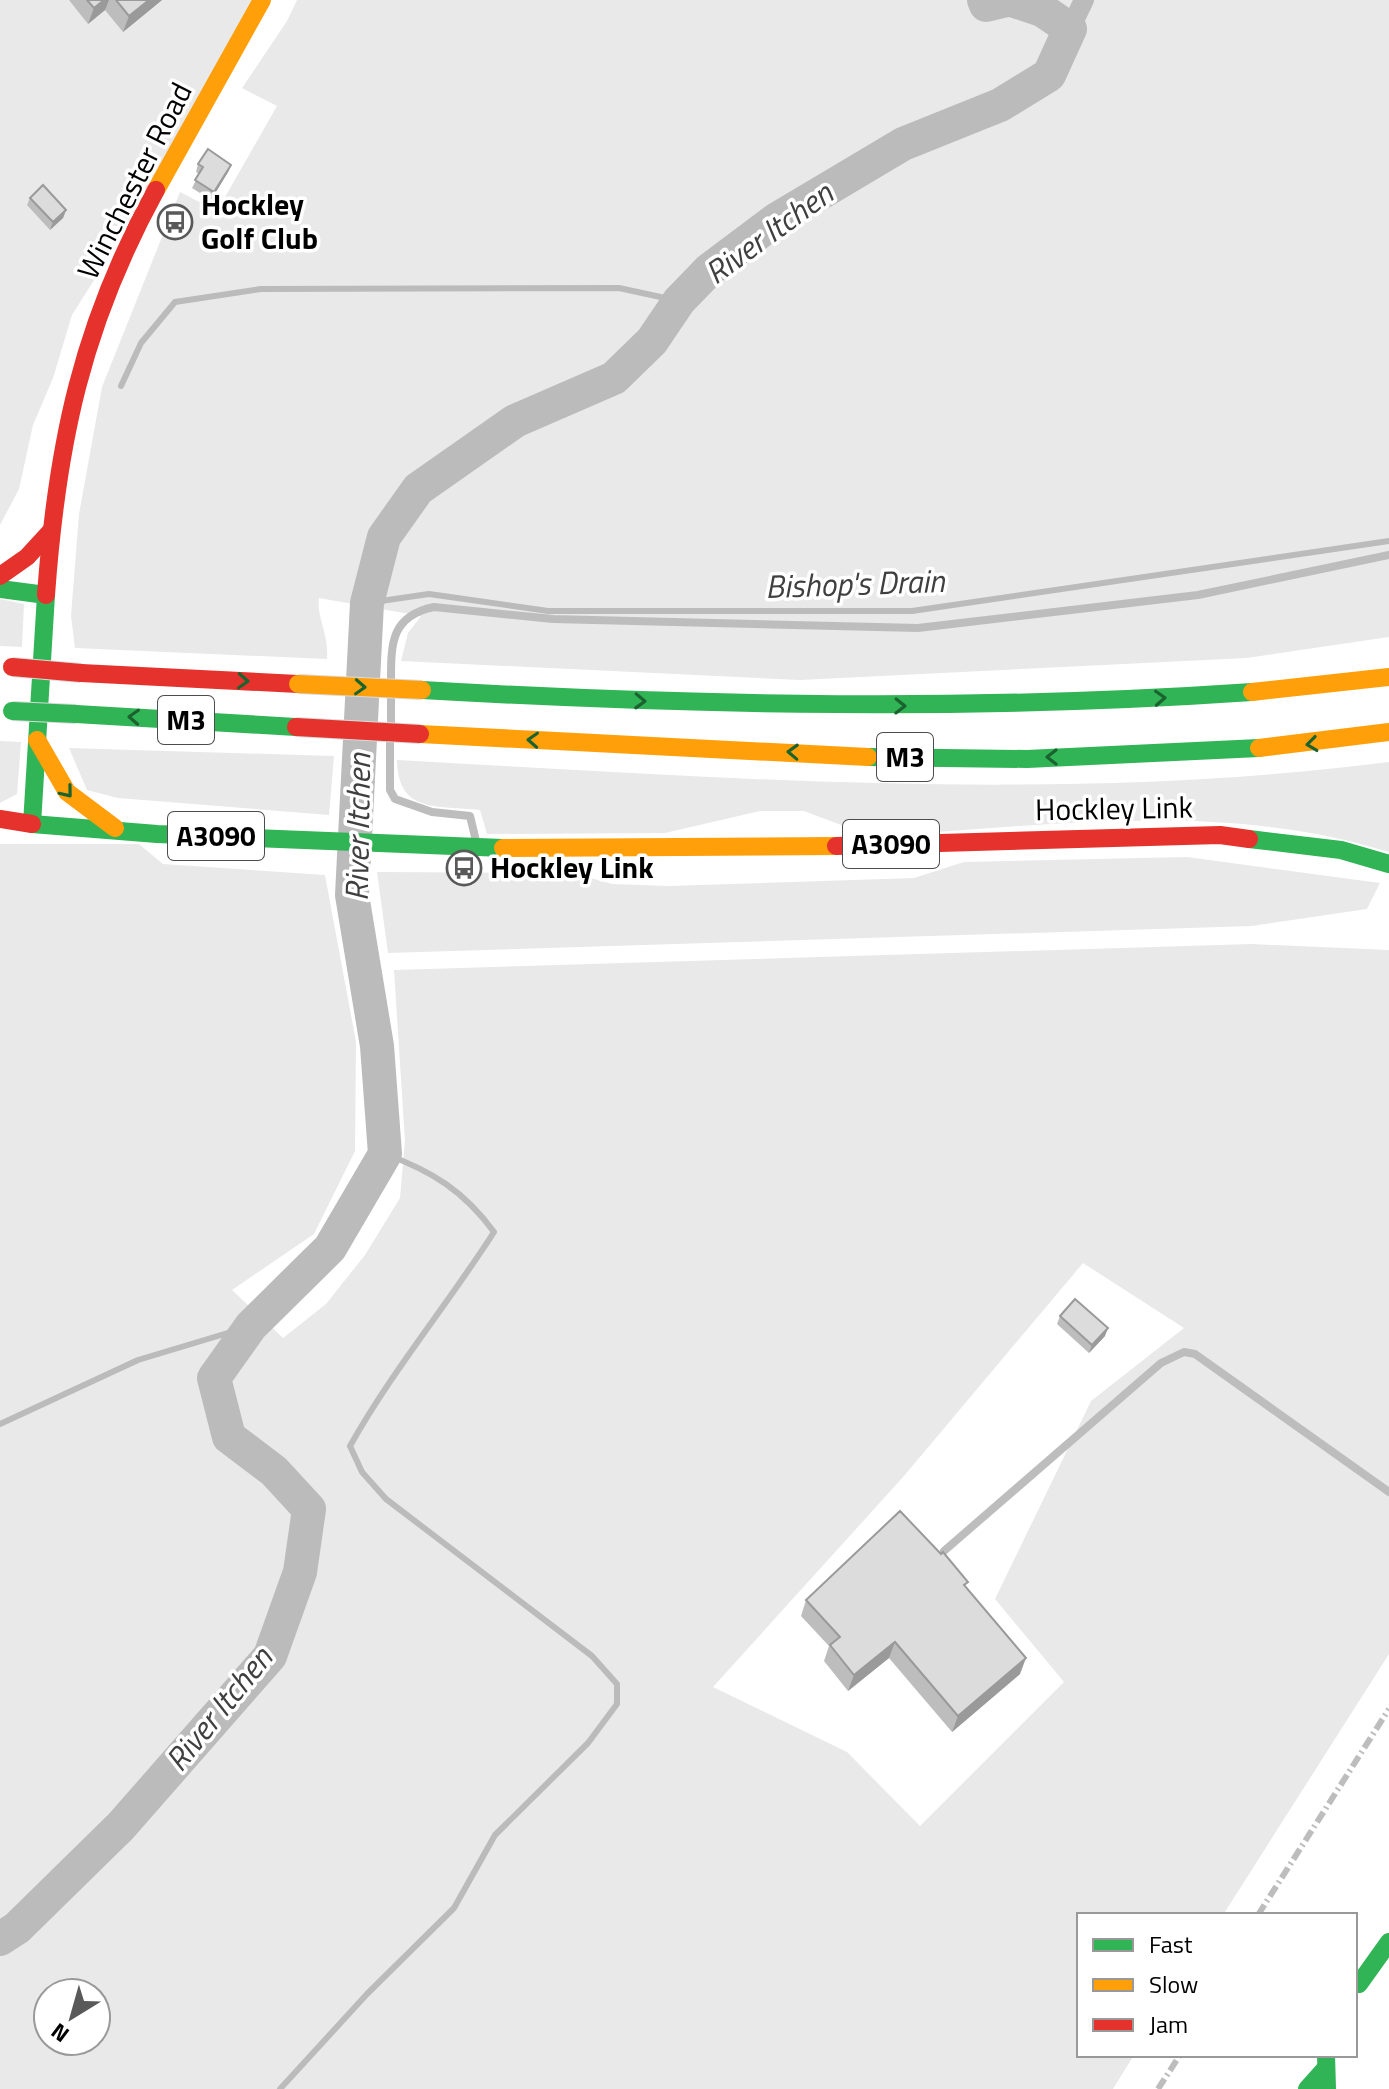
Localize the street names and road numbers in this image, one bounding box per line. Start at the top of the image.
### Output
street label: Winchester Road [65,74,203,287]
road number: M3 [158,696,214,744]
road number: M3 [877,733,933,781]
street label: Hockley Link [1035,784,1193,832]
road number: A3090 [168,812,264,860]
road number: A3090 [843,820,939,868]

